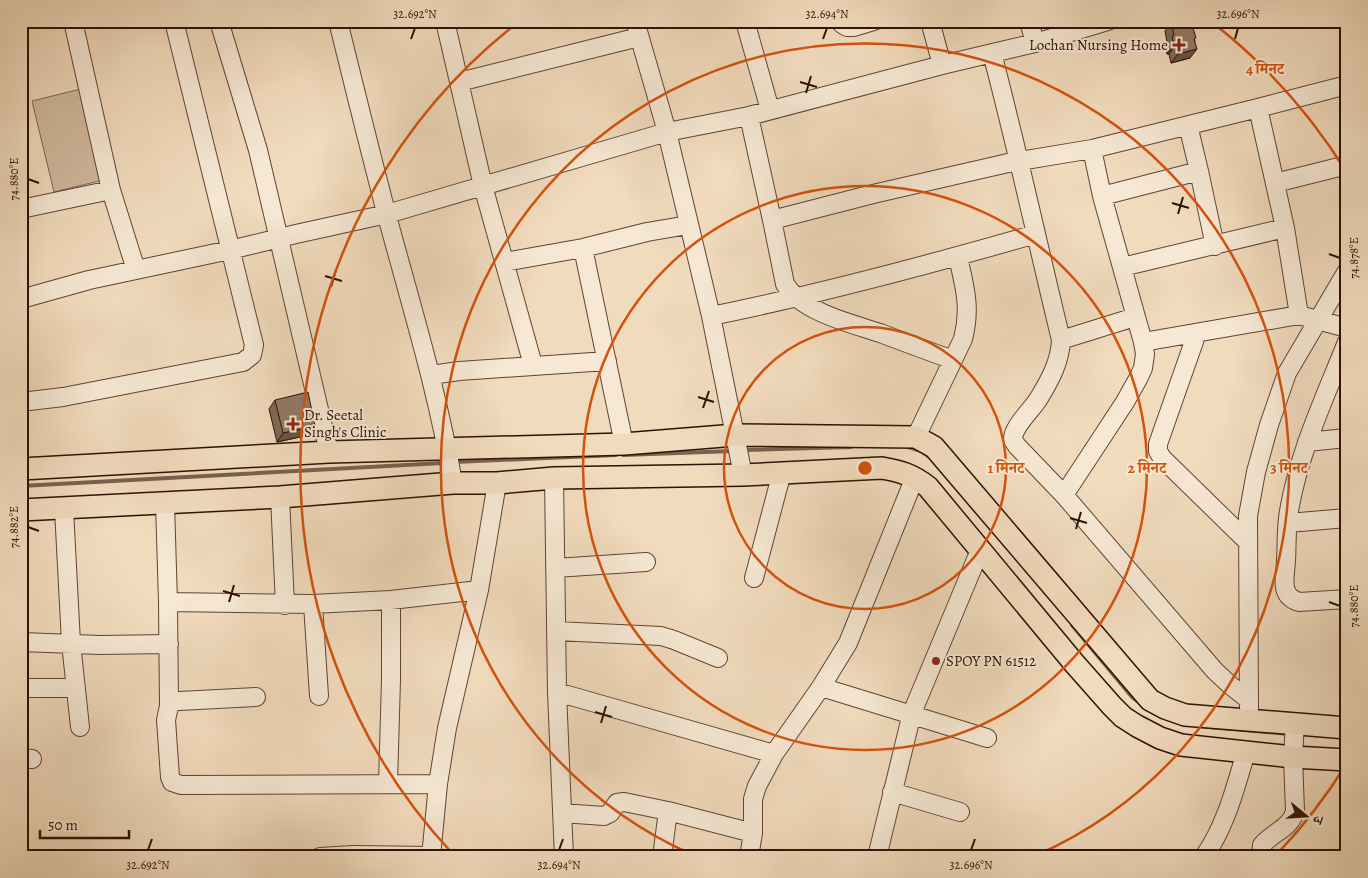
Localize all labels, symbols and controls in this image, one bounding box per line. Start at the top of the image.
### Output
text: 32.692°N [393,6,437,22]
text: 32.694°N [805,6,849,22]
text: 32.696°N [1216,6,1260,22]
place label: Lochan Nursing Home [1029,35,1168,55]
marker: Lochan Nursing Home [1172,38,1186,52]
text: 4 मिनट [1246,59,1286,79]
text: 74.880°E [6,158,22,200]
text: 74.878°E [1346,237,1362,279]
place label: Dr. Seetal Singh's Clinic [304,405,386,442]
marker: Dr. Seetal Singh's Clinic [286,417,300,431]
text: 1 मिनट [988,458,1026,478]
text: 2 मिनट [1128,458,1168,478]
text: 3 मिनट [1270,458,1309,478]
centre of rings [856,459,874,477]
text: 74.882°E [6,506,22,548]
text: 74.880°E [1346,585,1362,627]
place label: SPOY PN 61512 [946,651,1036,671]
marker: SPOY PN 61512 [930,655,942,667]
north arrow [1280,790,1330,840]
scale bar [40,808,129,840]
text: उ [1307,813,1328,827]
text: 50 m [48,815,78,835]
text: 32.692°N [126,857,170,873]
text: 32.694°N [537,857,581,873]
text: 32.696°N [949,857,993,873]

